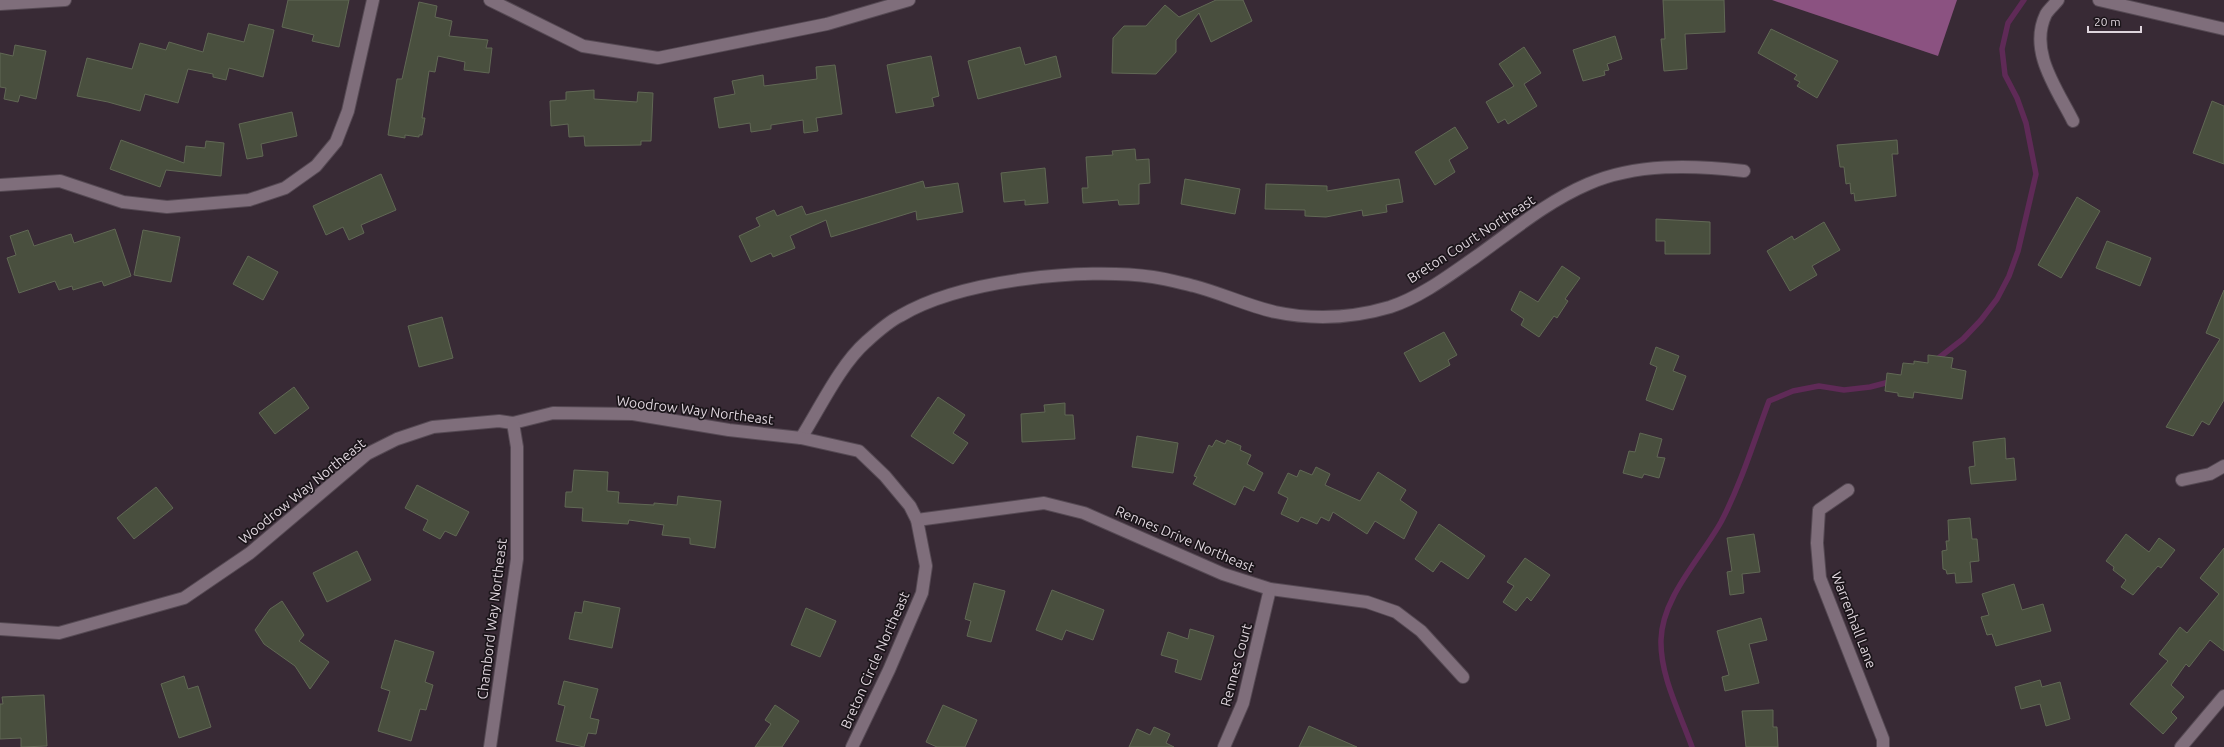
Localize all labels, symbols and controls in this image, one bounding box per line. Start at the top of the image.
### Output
scale bar [2088,8,2141,34]
text: 20 m [2094,15,2121,28]
street label: Breton Court Northeast [1404,191,1538,286]
street label: Woodrow Way Northeast [616,392,775,428]
street label: Woodrow Way Northeast [236,435,369,547]
street label: Rennes Drive Northeast [1113,502,1257,576]
street label: Chambord Way Northeast [474,537,510,700]
street label: Warrenhall Lane [1828,570,1880,670]
street label: Breton Circle Northeast [837,588,913,731]
street label: Rennes Court [1217,621,1255,708]

